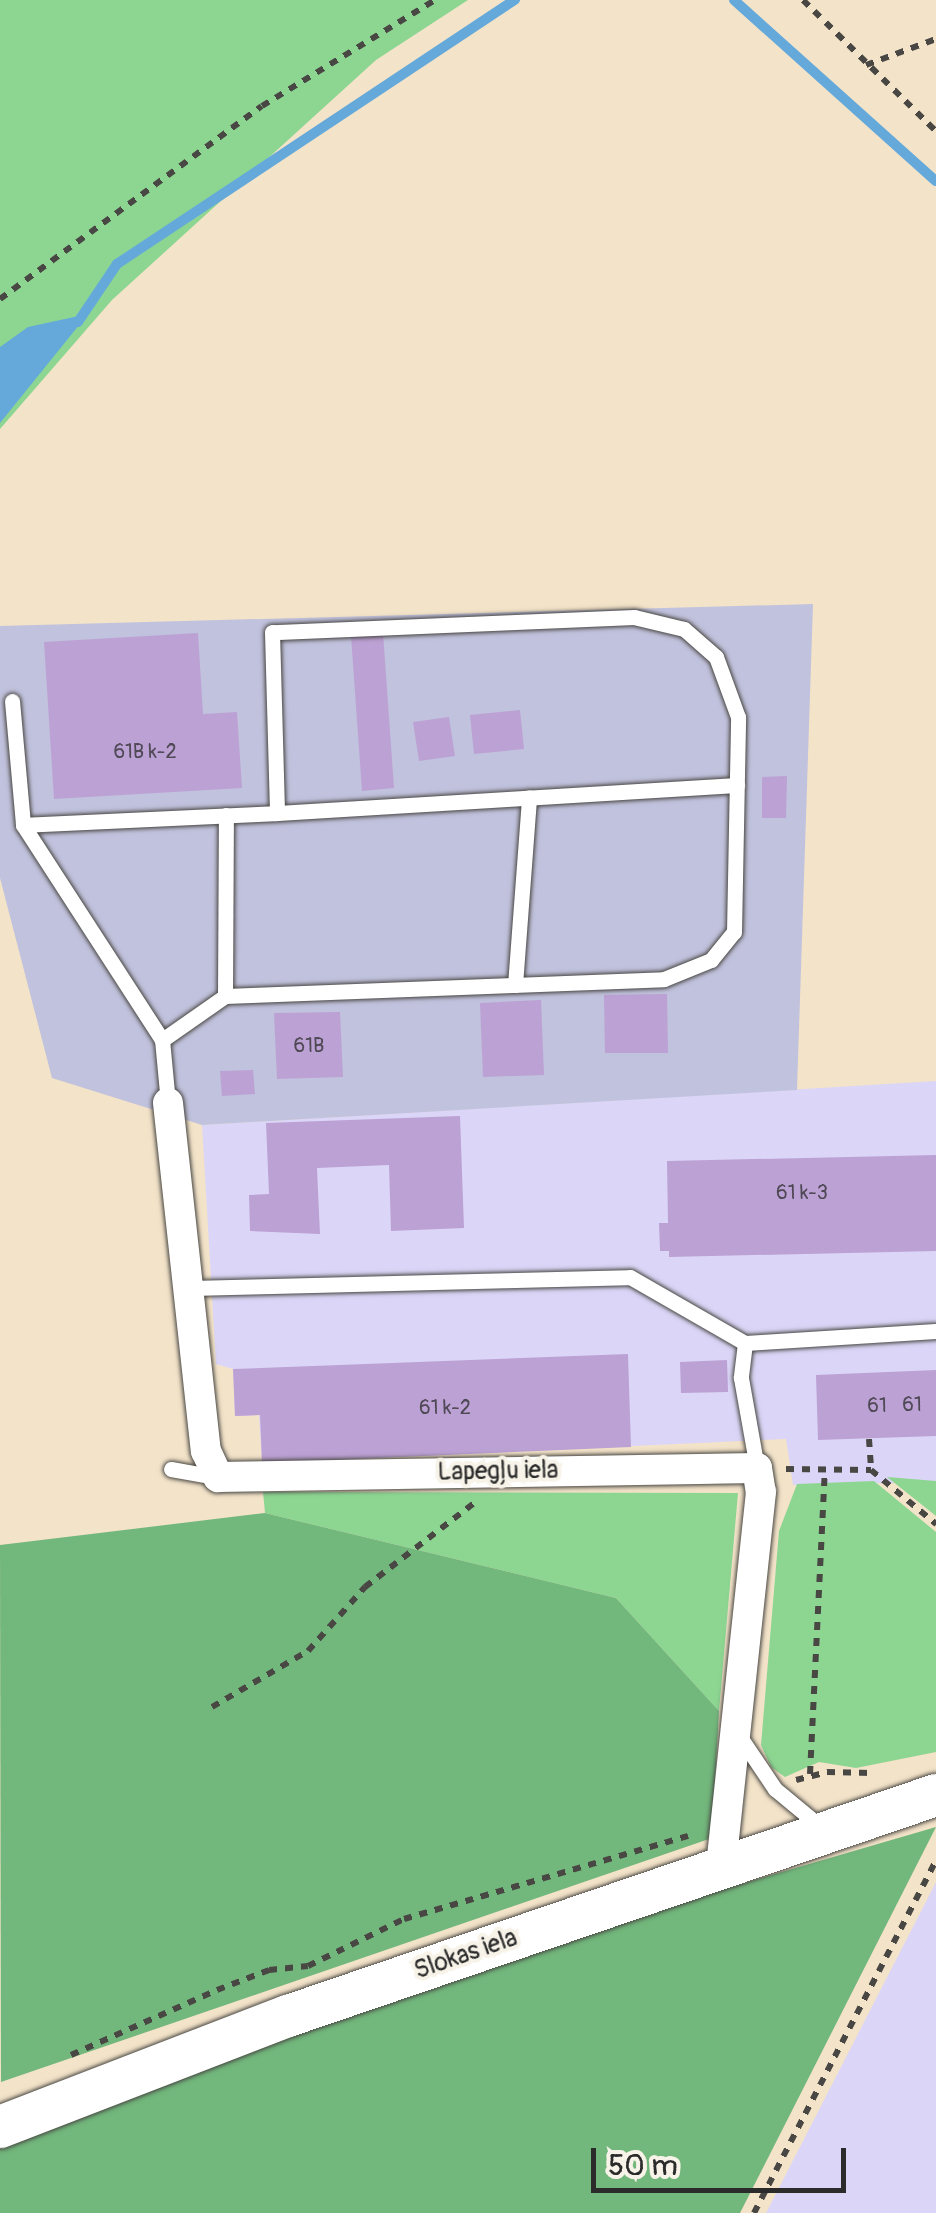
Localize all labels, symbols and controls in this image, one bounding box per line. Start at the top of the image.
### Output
house number: 61B k-2 [113,739,177,763]
house number: 61B [294,1033,324,1057]
house number: 61 k-3 [776,1180,828,1204]
house number: 61 [902,1392,922,1416]
house number: 61 [867,1393,887,1417]
house number: 61 k-2 [419,1395,471,1419]
street label: Lapegļu iela [437,1456,559,1488]
street label: Slokas iela [411,1923,521,1987]
scale bar [596,2128,851,2190]
text: 50 m [608,2147,678,2184]

